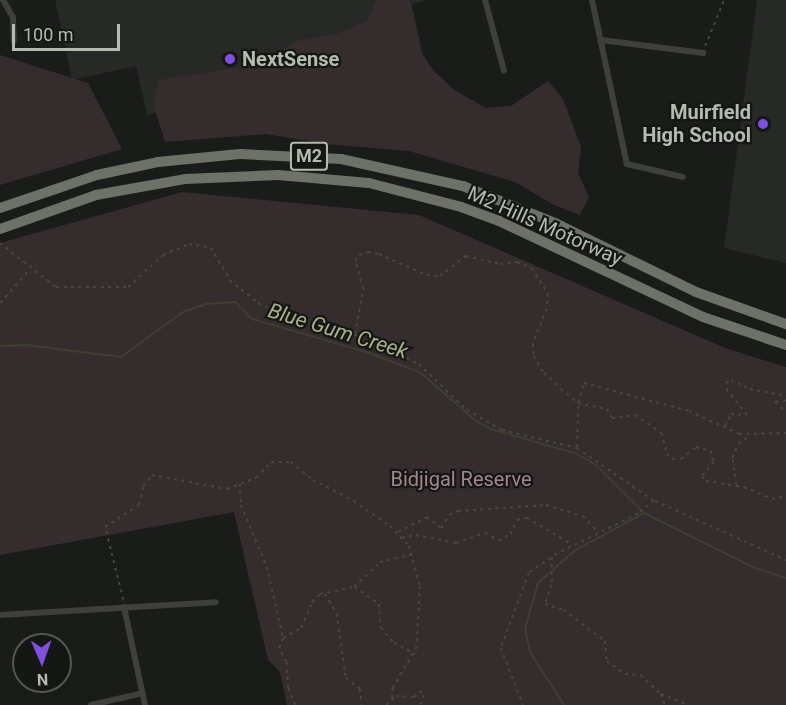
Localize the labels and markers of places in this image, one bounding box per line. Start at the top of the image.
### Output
place label: NextSense [242,47,339,71]
marker: NextSense [223,52,237,66]
place label: Muirfield High School [642,100,751,147]
marker: Muirfield High School [756,117,770,131]

